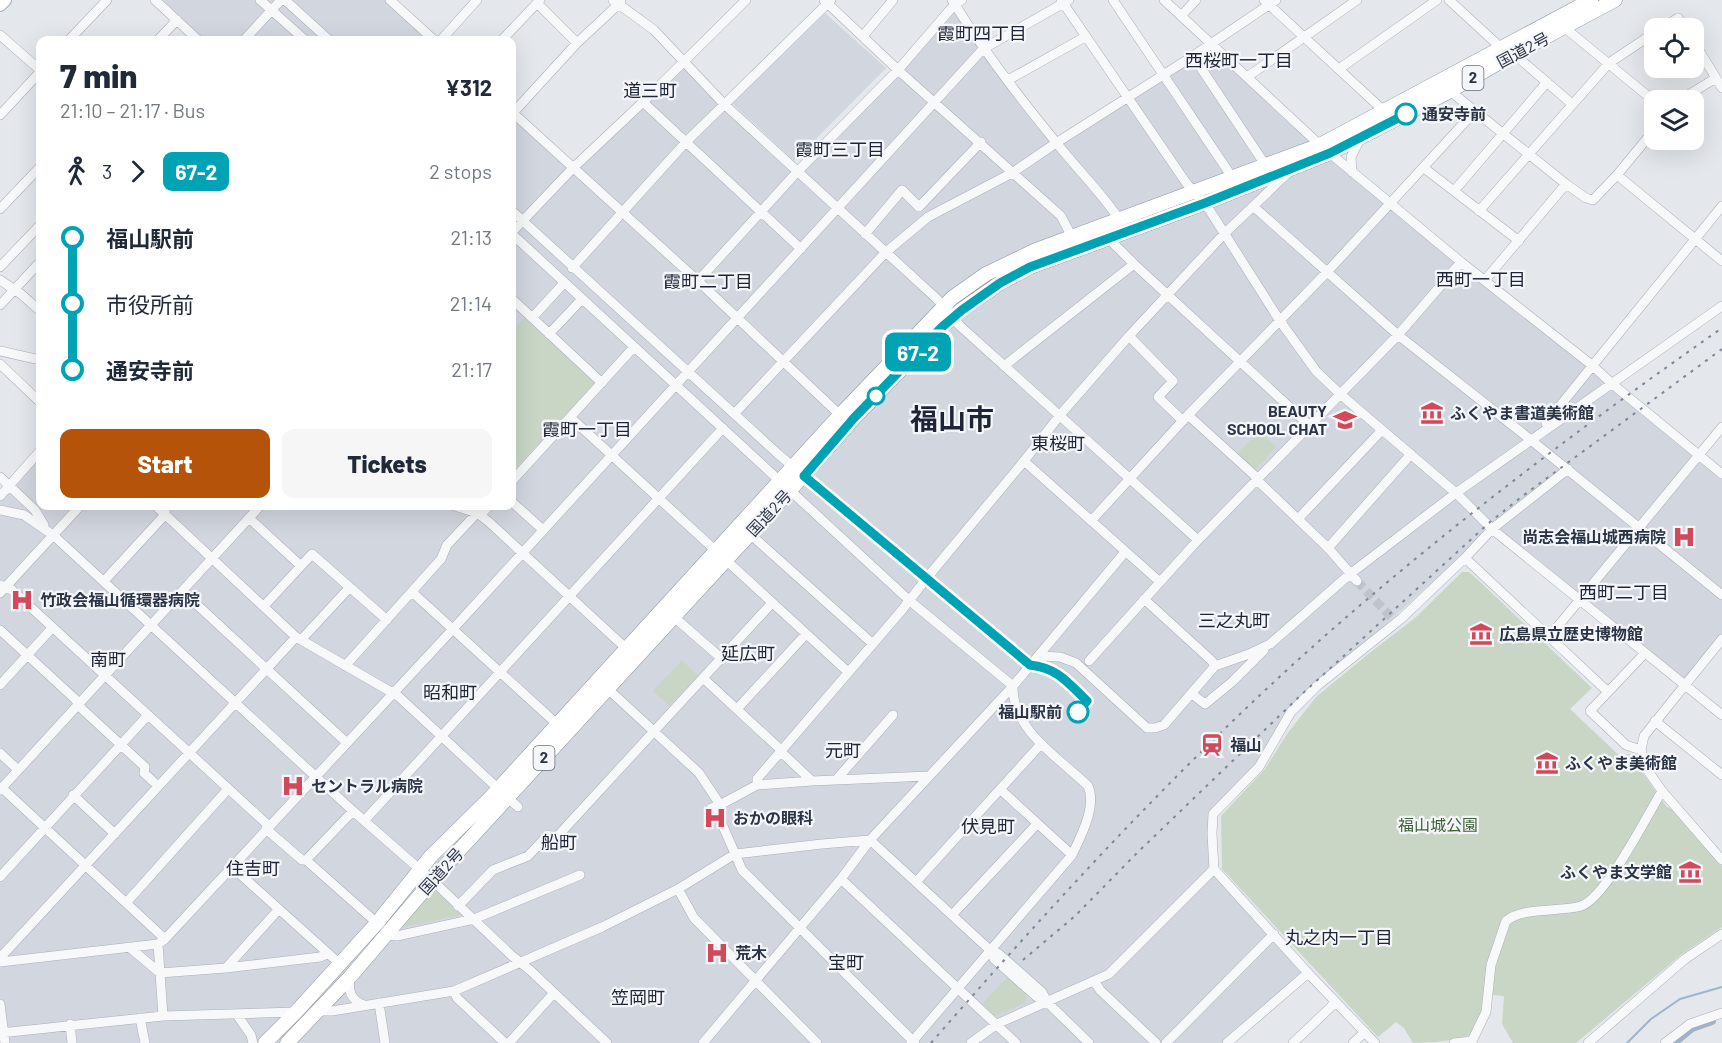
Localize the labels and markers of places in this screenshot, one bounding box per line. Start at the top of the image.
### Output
marker: 通安寺前 [1395,103,1417,125]
place label: 通安寺前 [1422,104,1486,123]
unlabelled marker [867,387,885,405]
museum icon: ふくやま書道美術館 [1419,400,1445,426]
place label: BEAUTY SCHOOL CHAT [1227,401,1327,438]
place label: ふくやま書道美術館 [1450,403,1594,422]
school or university icon: BEAUTY SCHOOL CHAT [1332,407,1358,433]
hospital icon: 尚志会福山城西病院 [1671,524,1697,550]
place label: 尚志会福山城西病院 [1522,527,1666,546]
hospital icon: 竹政会福山循環器病院 [9,587,35,613]
place label: 竹政会福山循環器病院 [40,590,200,609]
museum icon: 広島県立歴史博物館 [1468,621,1494,647]
place label: 広島県立歴史博物館 [1499,624,1643,643]
marker: 福山駅前 [1067,701,1089,723]
place label: 福山駅前 [998,702,1062,721]
station icon: 福山 [1199,732,1225,758]
place label: 福山 [1230,735,1262,754]
museum icon: ふくやま美術館 [1534,750,1560,776]
place label: ふくやま美術館 [1565,753,1677,772]
hospital icon: セントラル病院 [280,773,306,799]
place label: セントラル病院 [311,776,423,795]
hospital icon: おかの眼科 [702,805,728,831]
place label: おかの眼科 [733,808,813,827]
museum icon: ふくやま文学館 [1677,859,1703,885]
place label: ふくやま文学館 [1560,862,1672,881]
hospital icon: 荒木 [704,940,730,966]
place label: 荒木 [735,943,767,962]

